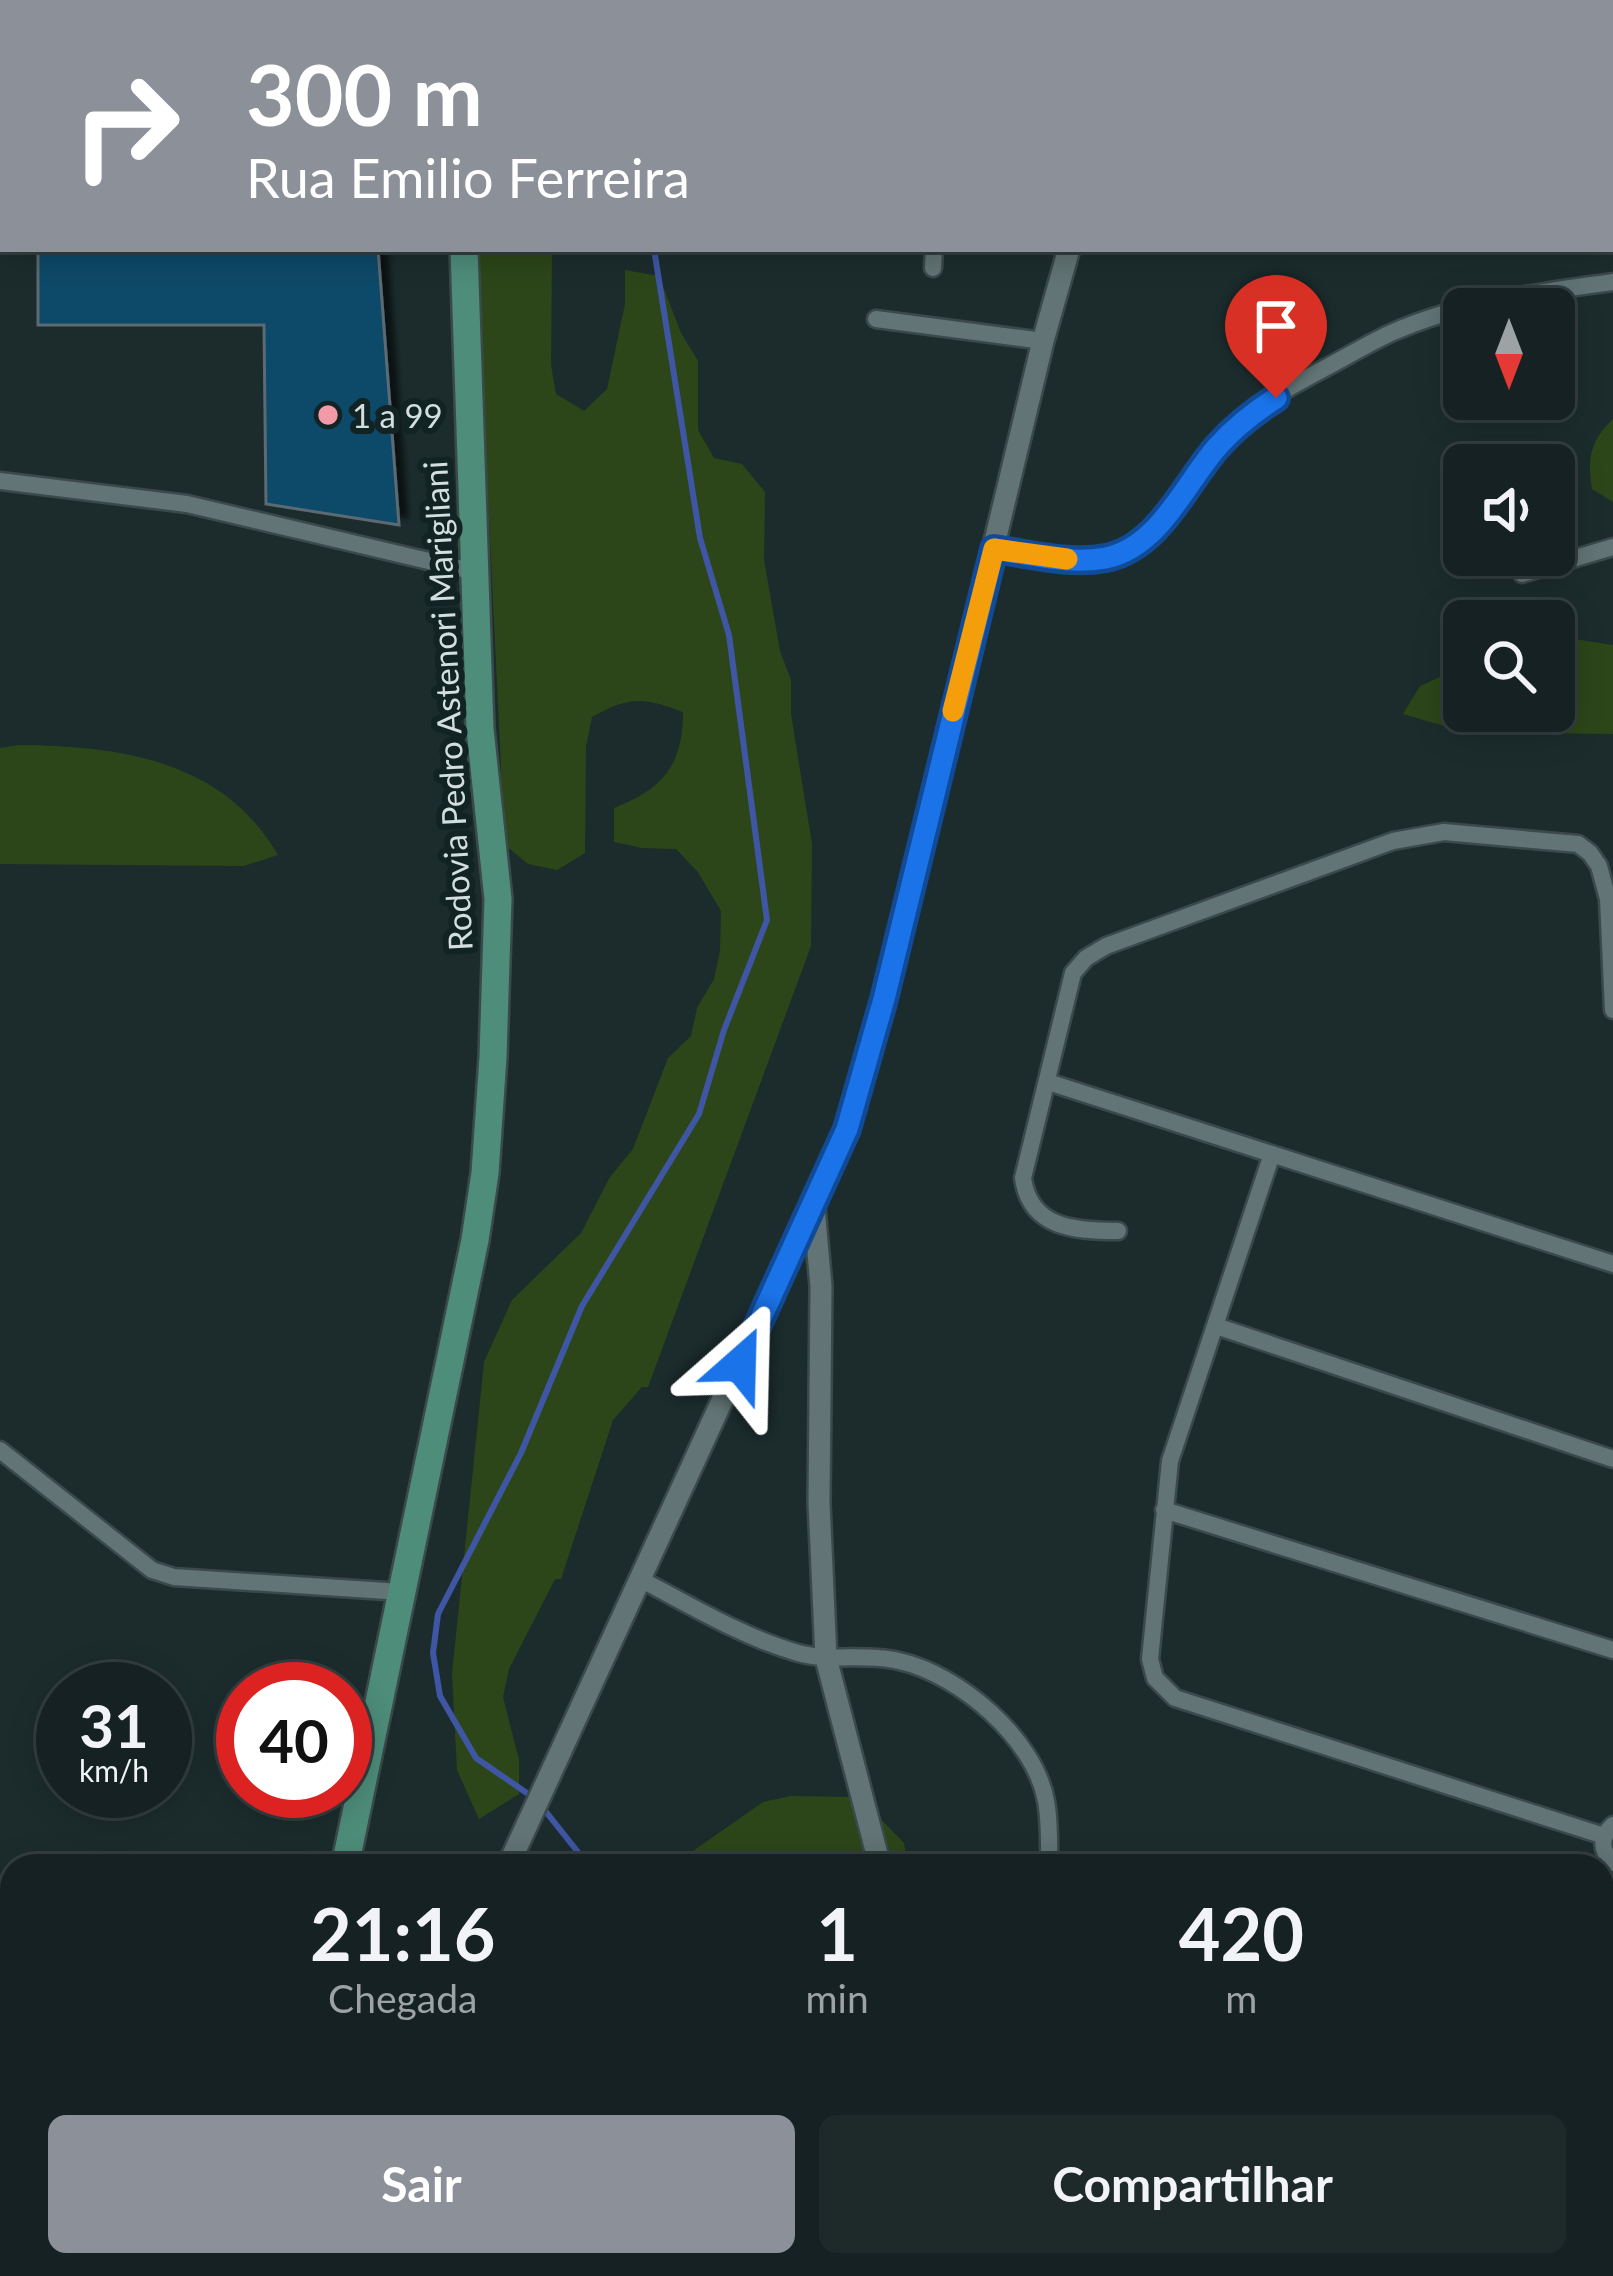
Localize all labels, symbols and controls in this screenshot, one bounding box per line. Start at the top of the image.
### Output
text: 300 m [246,43,483,144]
icon: right [48,48,204,204]
text: Rua Emilio Ferreira [246,145,690,210]
pin [1225,275,1327,398]
north arrow [1443,288,1575,420]
map controls [1443,288,1575,732]
icon: arrive [1243,293,1309,359]
place label: 1 a 99 [352,395,443,435]
marker: 1 a 99 [315,402,341,428]
button: sound [1443,444,1575,576]
street label: Rodovia Pedro Astenori Marigliani [414,460,480,952]
button: search [1443,600,1575,732]
position arrow [677,1301,803,1427]
speed limit sign: 40 [216,1662,372,1818]
text: 31 [79,1689,149,1761]
text: km/h [79,1752,149,1788]
text: 21:16 [310,1890,496,1976]
text: 1 [816,1890,858,1976]
text: 420 [1179,1890,1304,1976]
text: Chegada [328,1975,477,2021]
text: min [806,1975,869,2021]
text: m [1225,1975,1257,2021]
button: Sair [48,2115,795,2253]
button: Compartilhar [819,2115,1566,2253]

